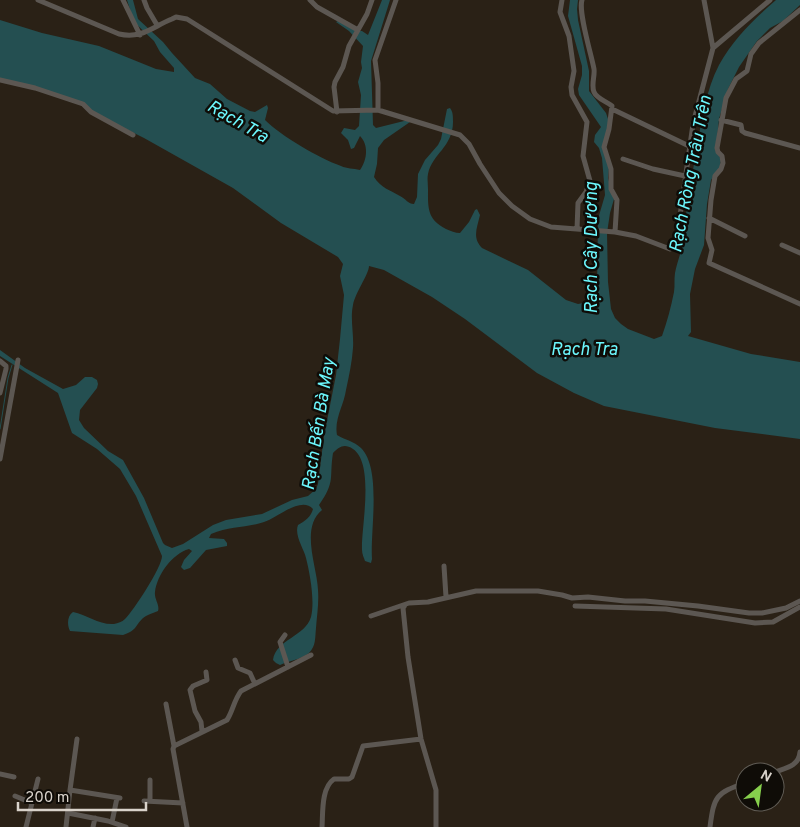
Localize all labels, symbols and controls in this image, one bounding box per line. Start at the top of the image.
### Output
water label: Rạch Ròng Trâu Trên [665,93,718,255]
water label: Rạch Tra [202,96,273,149]
water label: Rạch Cây Dương [581,182,604,314]
water label: Rạch Tra [550,339,618,362]
water label: Rạch Bến Bà May [297,354,342,492]
north arrow [735,762,785,812]
text: N [757,767,774,787]
scale bar [18,780,145,812]
text: 200 m [25,789,70,808]

